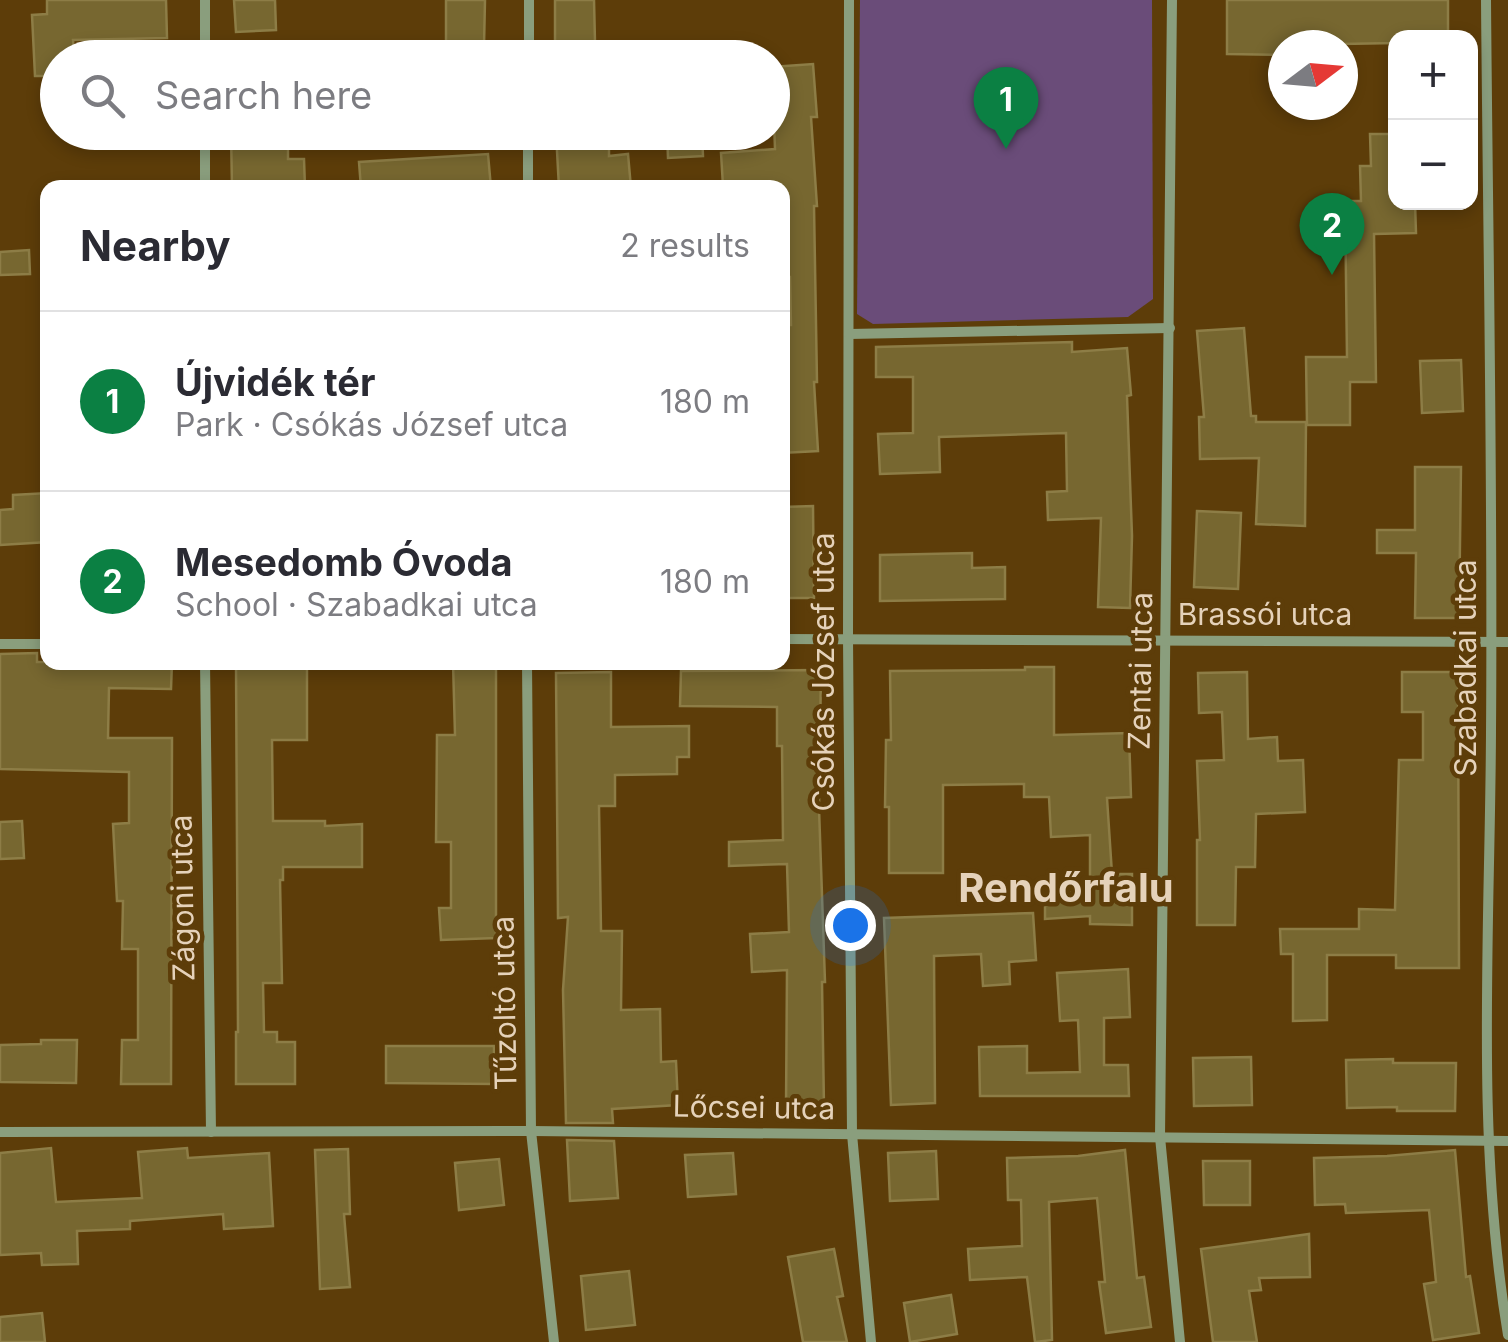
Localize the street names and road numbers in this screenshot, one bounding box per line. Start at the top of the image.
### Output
street label: Csókás József utca [805,533,841,811]
street label: Szabadkai utca [1447,559,1483,777]
street label: Zentai utca [1121,592,1159,750]
street label: Brassói utca [1178,596,1352,632]
street label: Zágoni utca [163,814,201,982]
street label: Tűzoltó utca [484,916,524,1090]
street label: Lőcsei utca [672,1088,836,1126]

